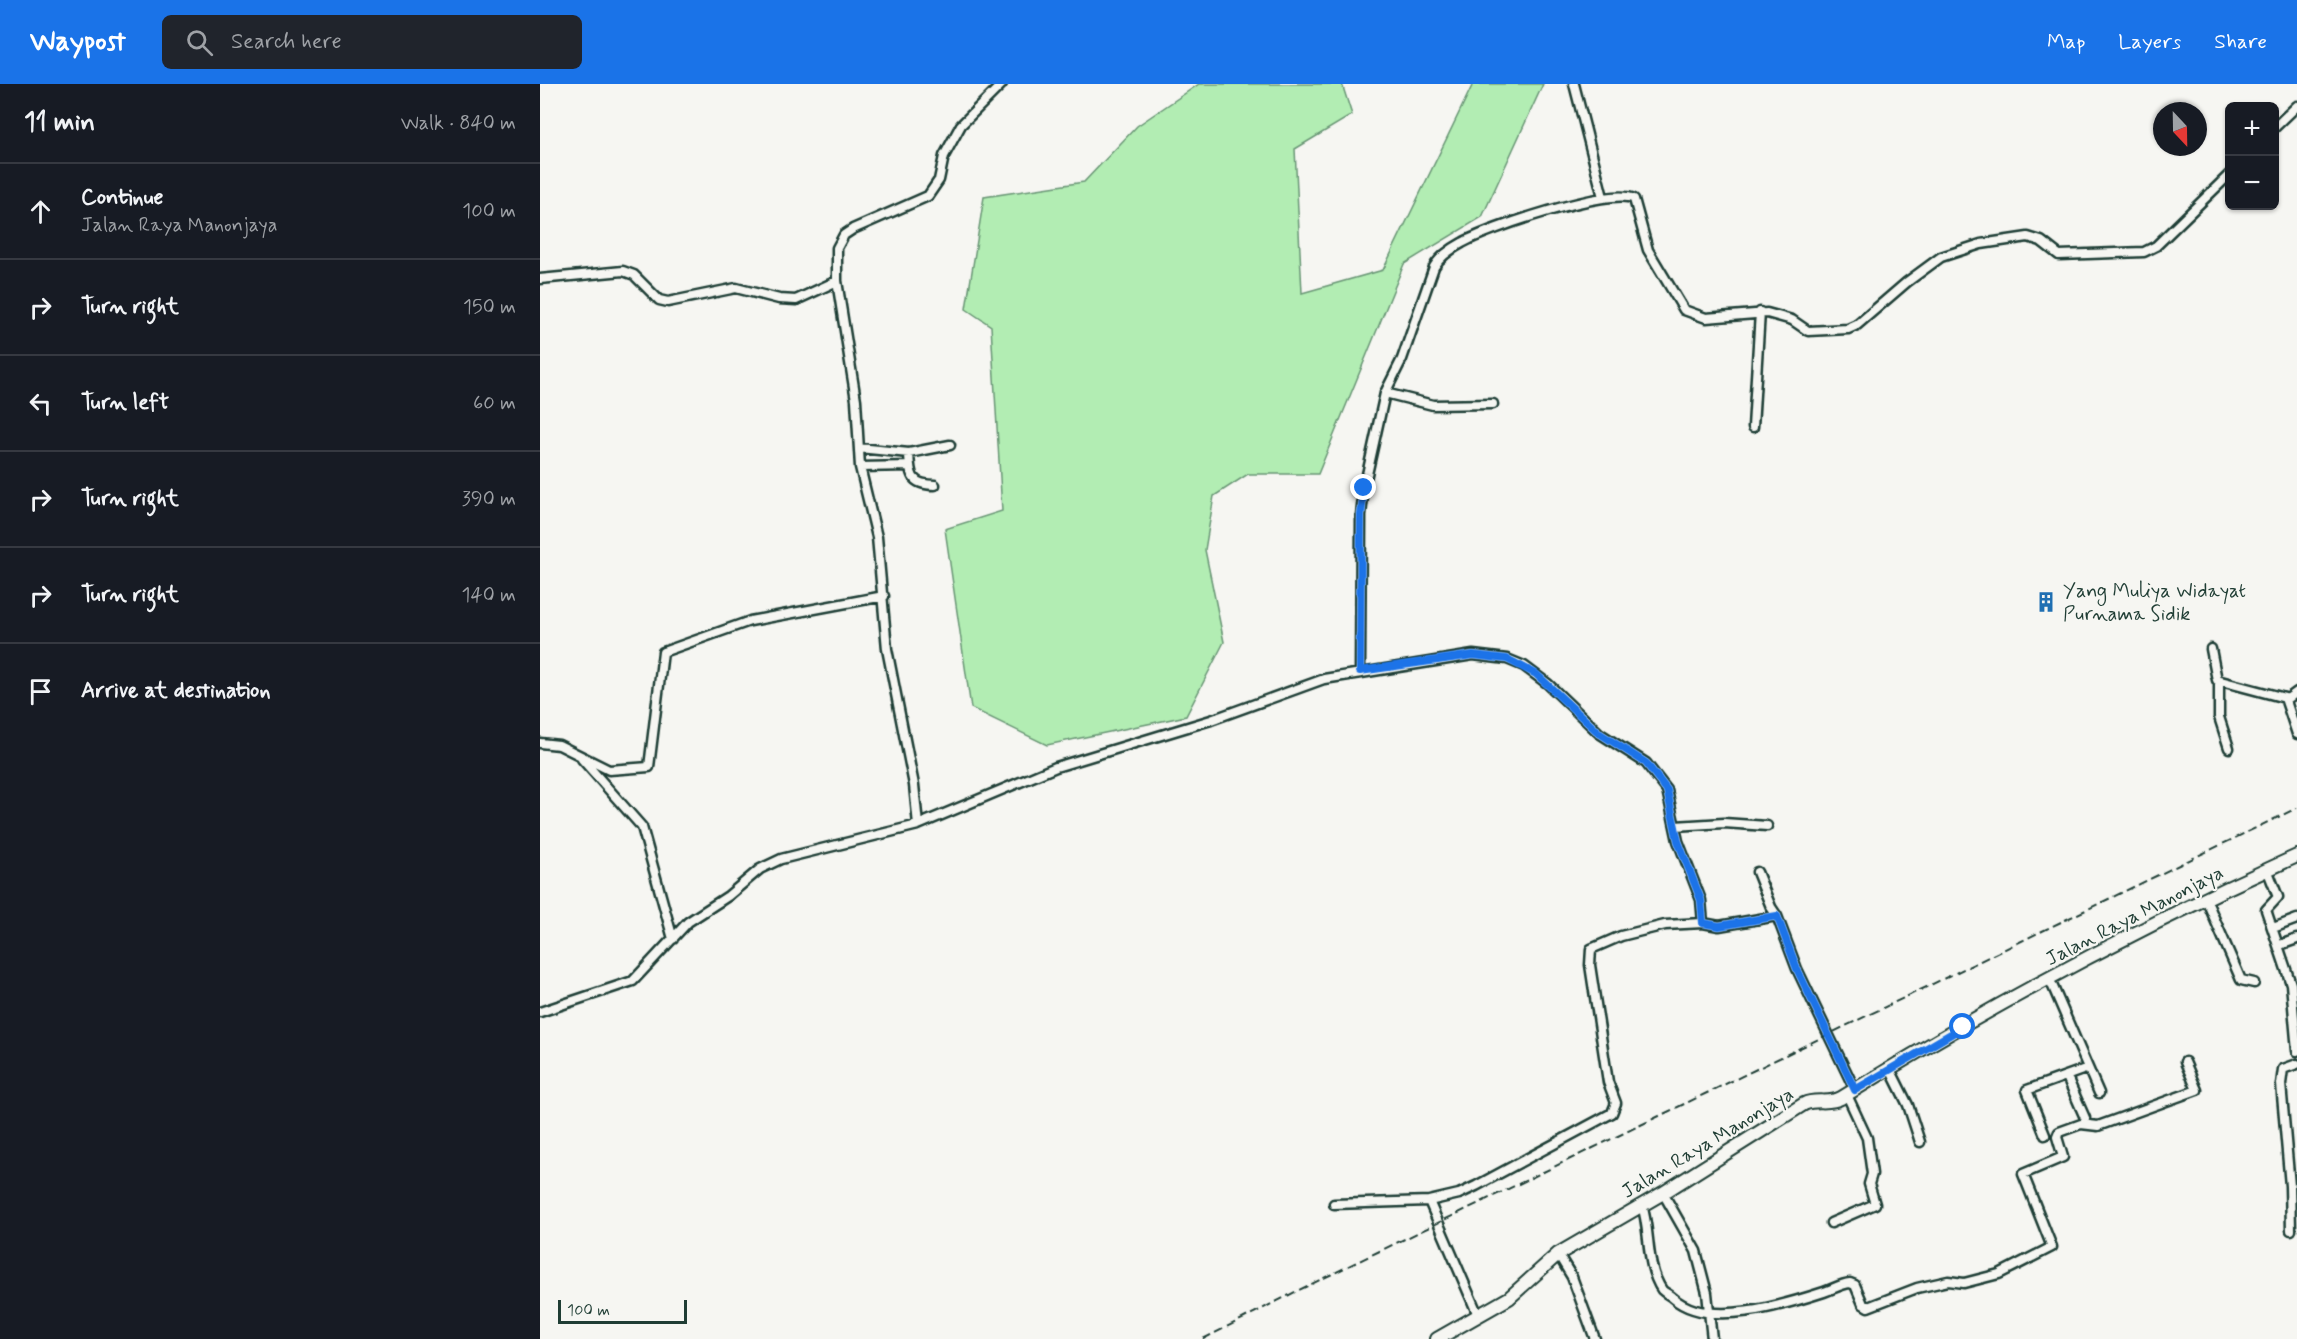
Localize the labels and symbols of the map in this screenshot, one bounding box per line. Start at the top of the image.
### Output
north arrow [2153,102,2207,156]
route end [1350,474,1376,500]
place label: Yang Muliya Widayat Purnama Sidik [2063,578,2246,628]
building icon: Yang Muliya Widayat Purnama Sidik [2034,590,2058,614]
street label: Jalan Raya Manonjaya [2041,860,2228,973]
route start [1949,1013,1975,1039]
street label: Jalan Raya Manonjaya [1617,1081,1799,1205]
scale bar [558,1297,687,1324]

